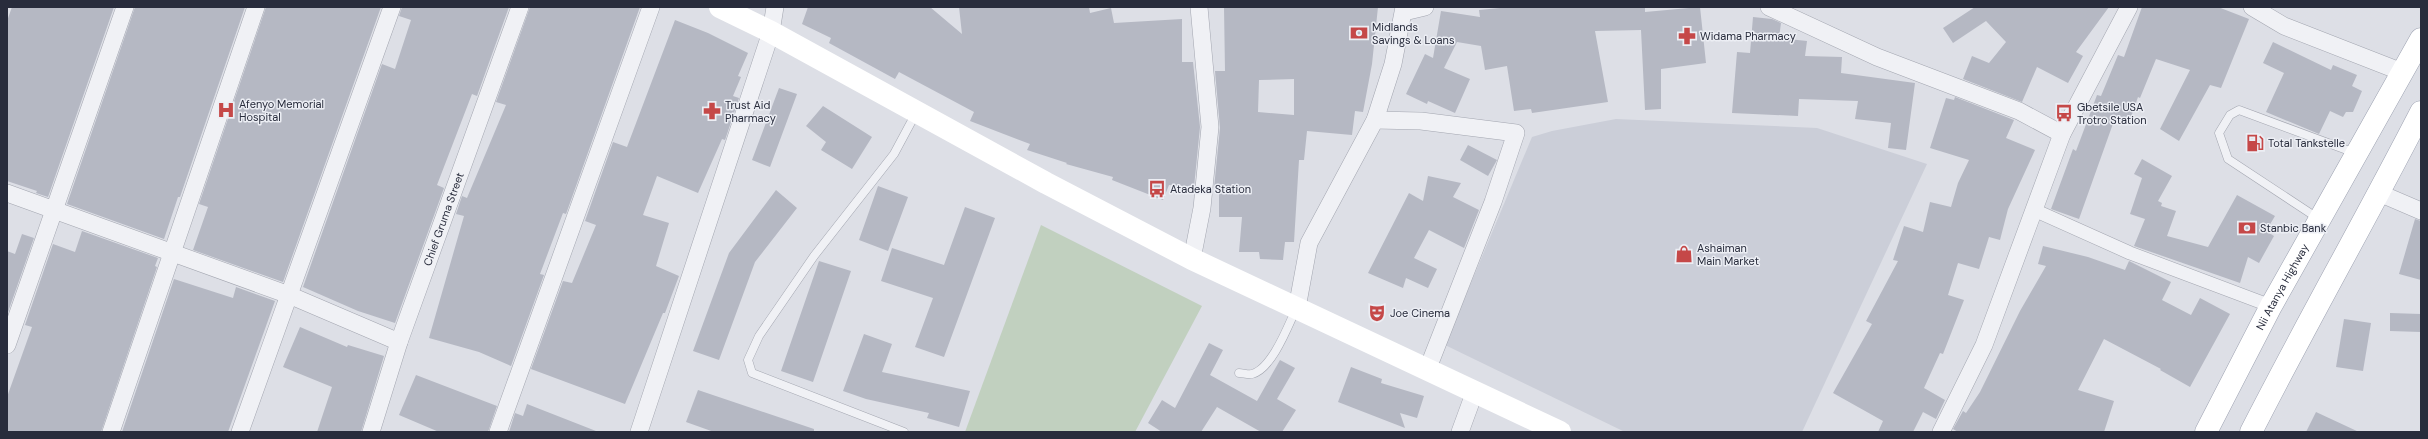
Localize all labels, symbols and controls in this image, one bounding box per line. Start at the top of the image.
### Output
place label: Midlands Savings & Loans [1372,20,1454,47]
bank icon: Midlands Savings & Loans [1349,23,1369,43]
pharmacy icon: Widama Pharmacy [1677,26,1697,46]
place label: Widama Pharmacy [1700,29,1796,43]
place label: Afenyo Memorial Hospital [239,97,324,124]
place label: Trust Aid Pharmacy [725,98,776,125]
hospital icon: Afenyo Memorial Hospital [216,100,236,120]
place label: Gbetsile USA Trotro Station [2077,100,2147,127]
pharmacy icon: Trust Aid Pharmacy [702,101,722,121]
bus stop icon: Gbetsile USA Trotro Station [2054,103,2074,123]
fuel station icon: Total Tankstelle [2245,133,2265,153]
place label: Total Tankstelle [2268,136,2345,150]
street label: Chief Gruma Street [420,170,467,268]
bus stop icon: Atadeka Station [1147,179,1167,199]
place label: Atadeka Station [1170,182,1251,196]
bank icon: Stanbic Bank [2237,218,2257,238]
place label: Stanbic Bank [2260,221,2327,235]
place label: Ashaiman Main Market [1697,241,1759,268]
street label: Nii Atanya Highway [2253,241,2312,332]
shop icon: Ashaiman Main Market [1674,244,1694,264]
theatre icon: Joe Cinema [1367,303,1387,323]
place label: Joe Cinema [1390,306,1450,320]

